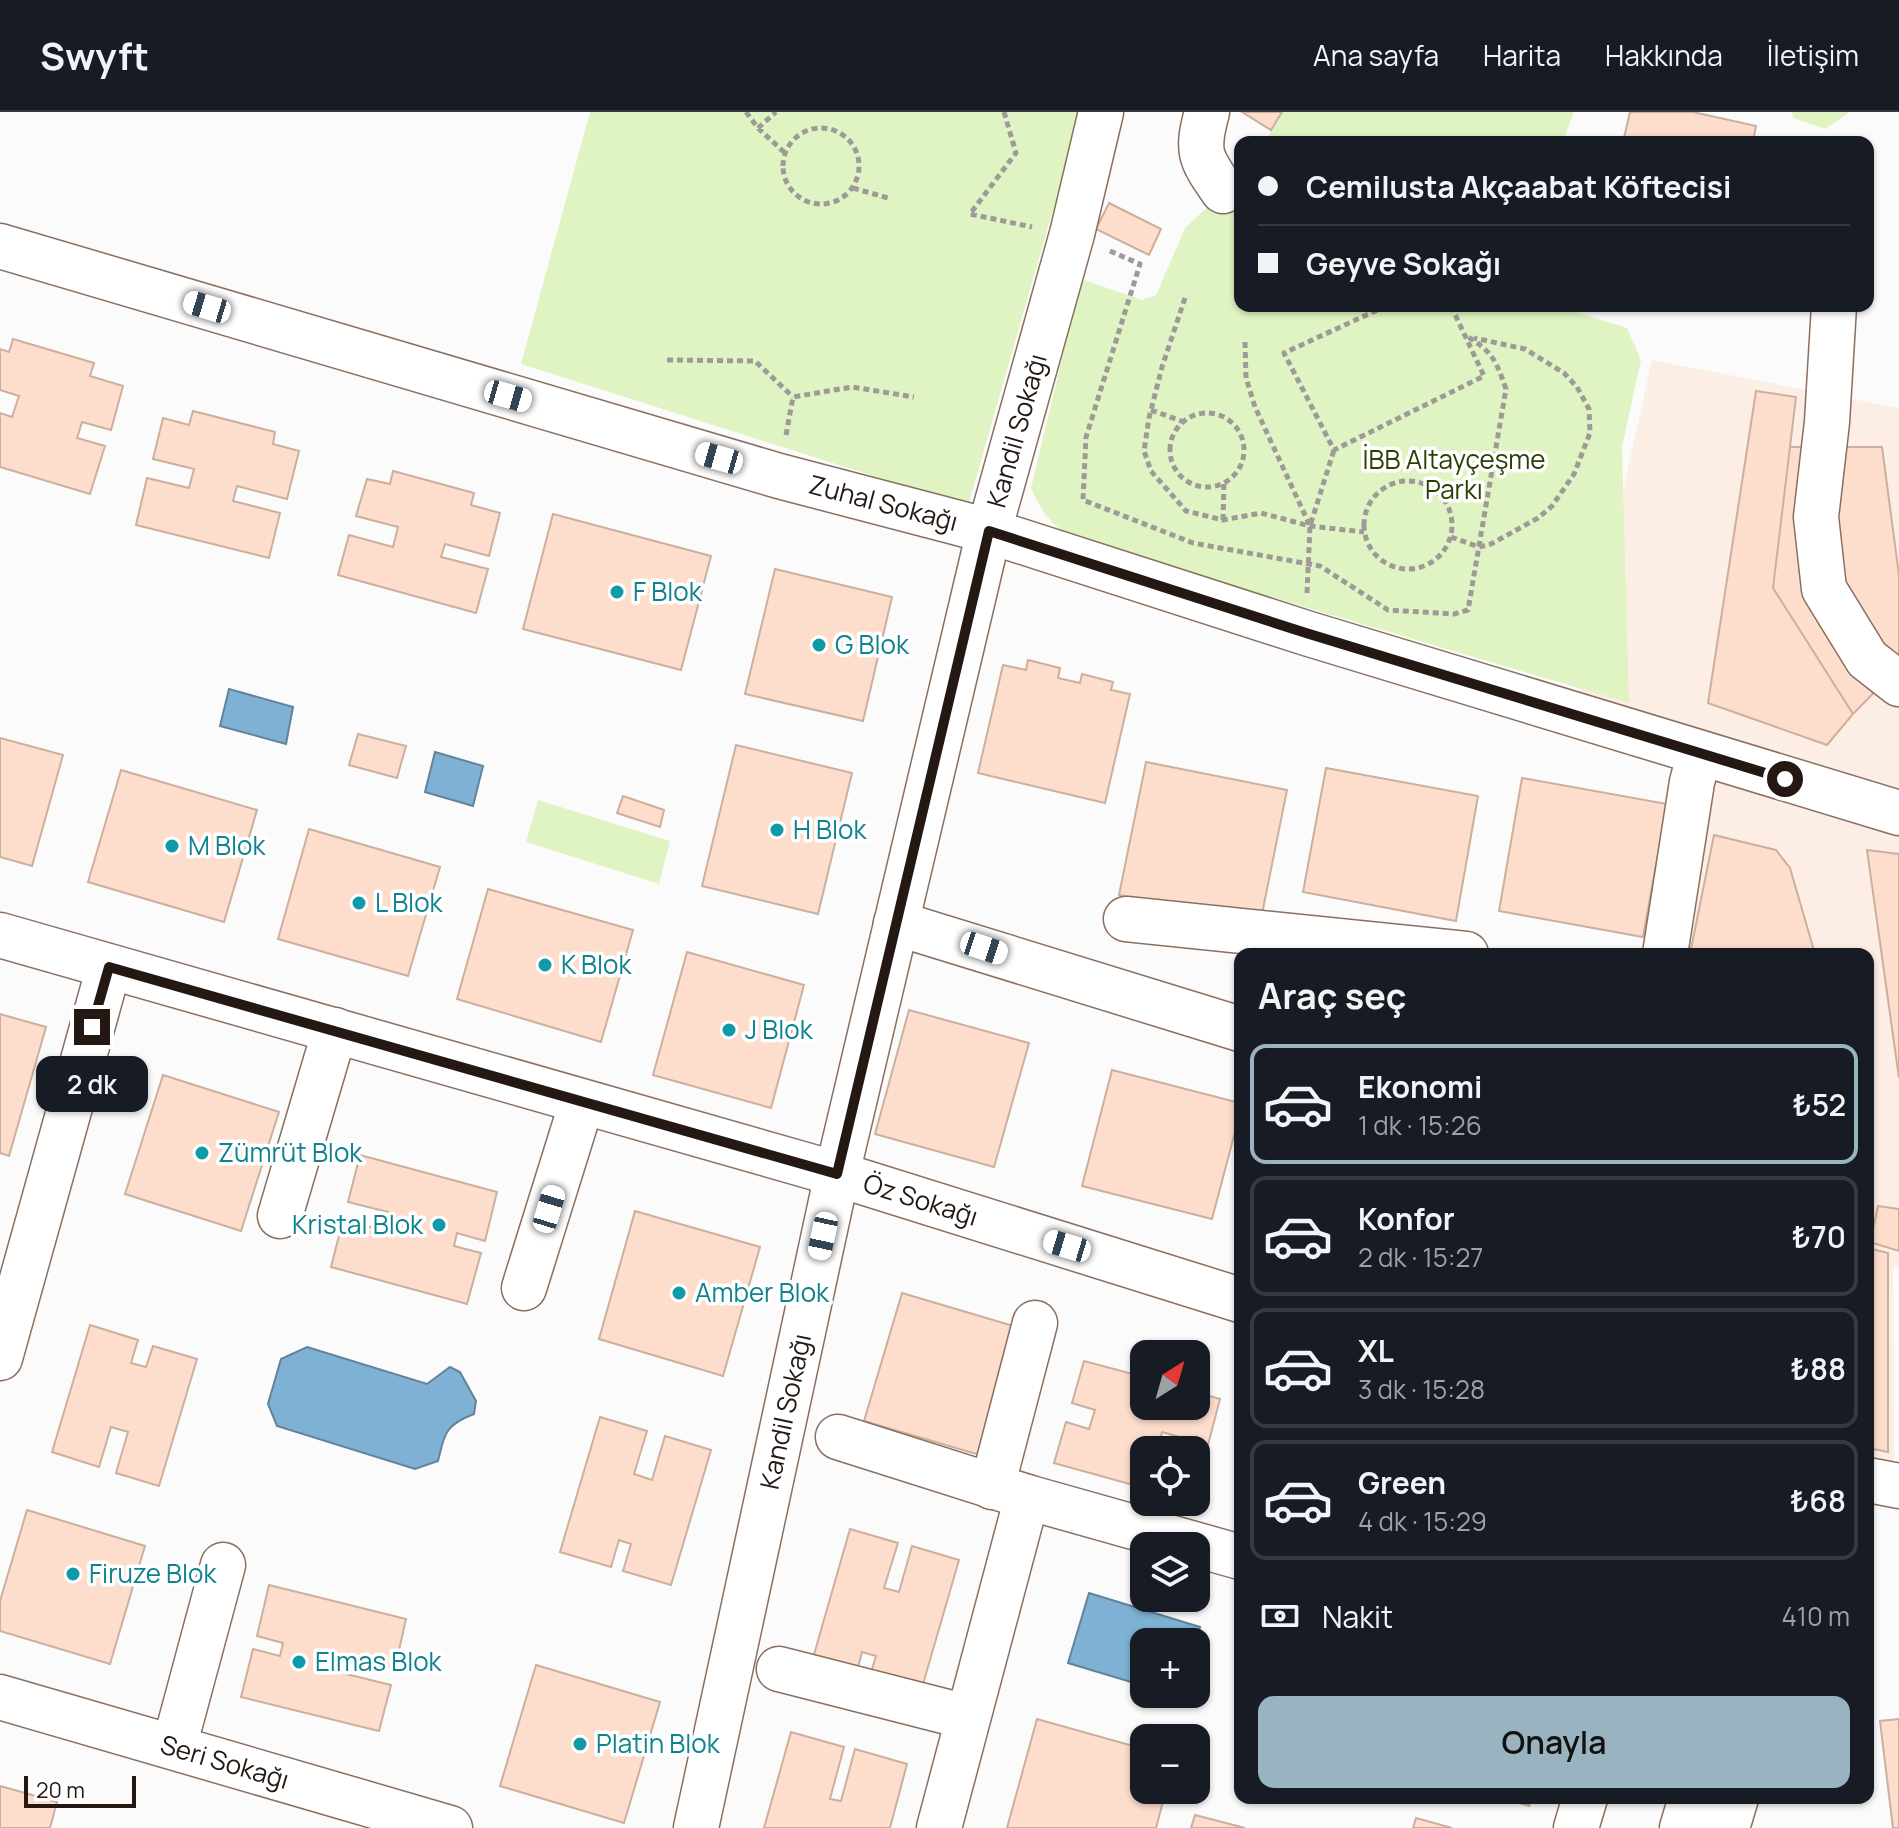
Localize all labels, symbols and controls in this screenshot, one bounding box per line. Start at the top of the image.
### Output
text: Swyft [40,29,149,81]
text: Ana sayfa [1313,36,1439,74]
text: Harita [1483,36,1561,74]
text: Hakkında [1605,36,1723,74]
text: İletişim [1767,36,1859,74]
text: Cemilusta Akçaabat Köftecisi [1306,166,1731,207]
text: Geyve Sokağı [1306,243,1501,284]
car [181,289,233,325]
street label: Kandil Sokağı [977,349,1055,511]
car [482,378,534,414]
car [693,440,745,476]
park label: İBB Altayçeşme Parkı [1363,441,1545,507]
street label: Zuhal Sokağı [805,466,962,539]
place label: F Blok [633,573,703,609]
marker: F Blok [608,583,626,601]
place label: G Blok [835,626,910,662]
marker: G Blok [810,636,828,654]
route start [1767,761,1803,797]
place label: H Blok [793,811,867,847]
marker: H Blok [768,821,786,839]
place label: M Blok [188,827,266,863]
marker: M Blok [163,837,181,855]
place label: L Blok [375,884,444,920]
marker: L Blok [350,894,368,912]
car [957,929,1011,967]
place label: K Blok [561,946,632,982]
marker: K Blok [536,956,554,974]
text: Araç seç [1258,971,1407,1020]
route end [74,1009,110,1045]
place label: J Blok [745,1011,814,1047]
marker: J Blok [720,1021,738,1039]
callout: 2 dk [36,1055,148,1111]
text: 2 dk [67,1066,117,1102]
text: Ekonomi [1358,1066,1482,1107]
icon: car [1262,1068,1334,1140]
text: ₺52 [1792,1084,1846,1125]
text: 1 dk · 15:26 [1358,1107,1482,1143]
place label: Zümrüt Blok [218,1134,363,1170]
marker: Zümrüt Blok [193,1144,211,1162]
street label: Öz Sokağı [859,1164,983,1234]
car [531,1183,567,1235]
text: Konfor [1358,1198,1455,1239]
icon: car [1262,1200,1334,1272]
place label: Kristal Blok [292,1206,424,1242]
car [806,1210,840,1262]
marker: Kristal Blok [430,1216,448,1234]
text: ₺70 [1792,1216,1846,1257]
car [1041,1228,1093,1264]
text: 2 dk · 15:27 [1358,1239,1483,1275]
place label: Amber Blok [695,1274,830,1310]
marker: Amber Blok [670,1284,688,1302]
street label: Kandil Sokağı [751,1330,819,1493]
text: XL [1358,1330,1394,1371]
icon: car [1262,1332,1334,1404]
north arrow [1130,1340,1210,1420]
map controls [1130,1340,1210,1804]
text: ₺88 [1791,1348,1846,1389]
text: 3 dk · 15:28 [1358,1371,1485,1407]
button: locate [1130,1436,1210,1516]
text: Green [1358,1462,1446,1503]
icon: car [1262,1464,1334,1536]
text: ₺68 [1790,1480,1846,1521]
text: 4 dk · 15:29 [1358,1503,1487,1539]
button: layers [1130,1532,1210,1612]
place label: Firuze Blok [89,1555,217,1591]
marker: Firuze Blok [64,1565,82,1583]
icon: cash [1258,1594,1302,1638]
text: Nakit [1322,1596,1393,1637]
text: 410 m [1781,1598,1850,1634]
button: + [1130,1628,1210,1708]
place label: Elmas Blok [315,1643,443,1679]
marker: Elmas Blok [290,1653,308,1671]
button: Onayla [1258,1696,1850,1788]
button: − [1130,1724,1210,1804]
place label: Platin Blok [596,1725,721,1761]
street label: Seri Sokağı [156,1726,293,1797]
marker: Platin Blok [571,1735,589,1753]
scale bar [24,1772,136,1808]
text: 20 m [36,1775,85,1805]

